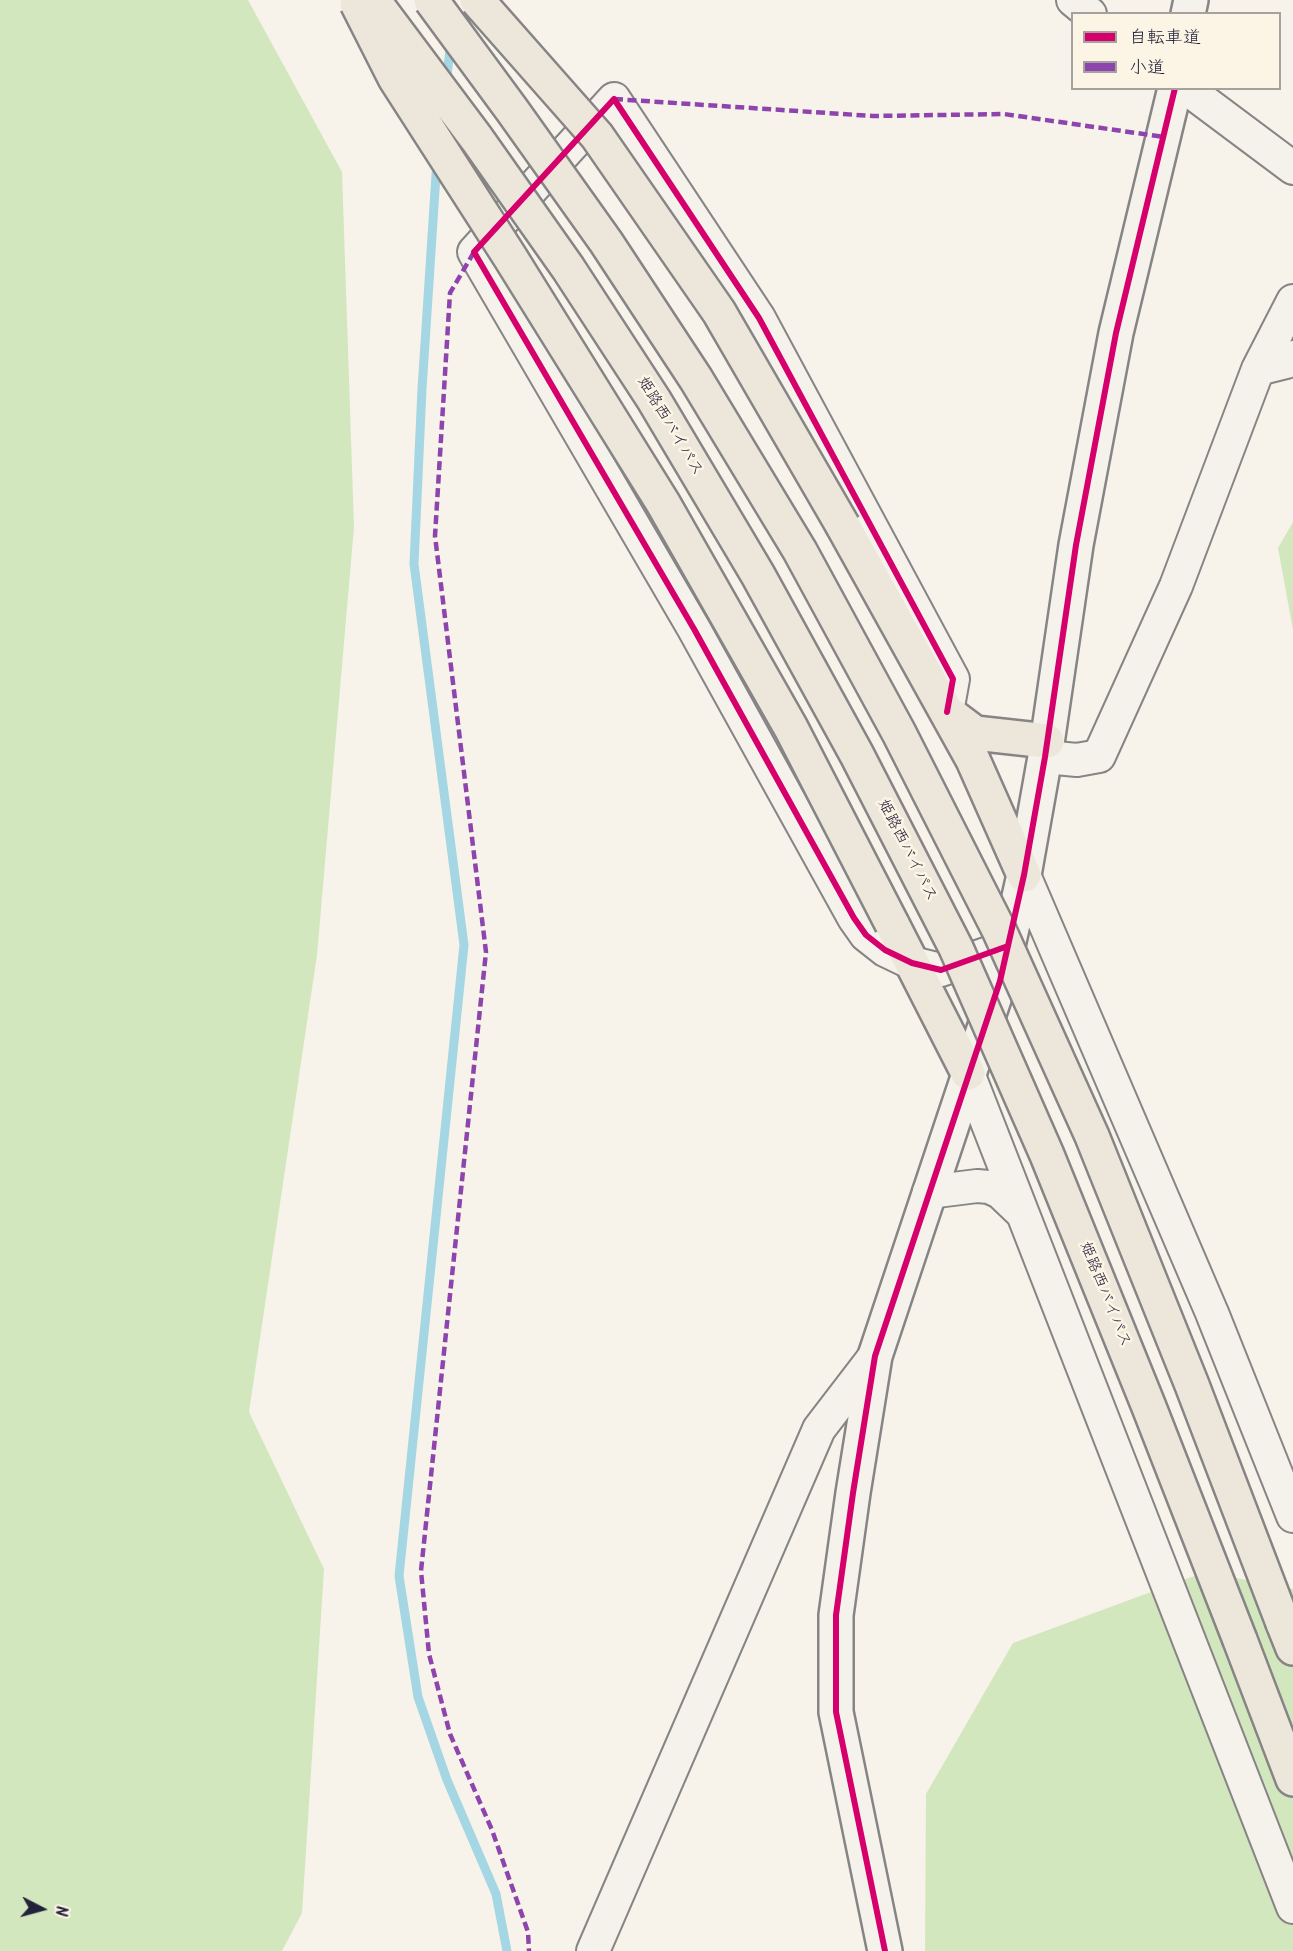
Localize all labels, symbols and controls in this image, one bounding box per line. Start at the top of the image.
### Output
legend [1071,12,1281,90]
text: 自転車道 [1129,24,1201,53]
text: 小道 [1129,54,1165,83]
street label: 姫路西バイパス [632,374,706,480]
street label: 姫路西バイパス [872,797,940,905]
street label: 姫路西バイパス [1074,1239,1134,1351]
north arrow [12,1879,72,1939]
text: N [47,1905,73,1917]

